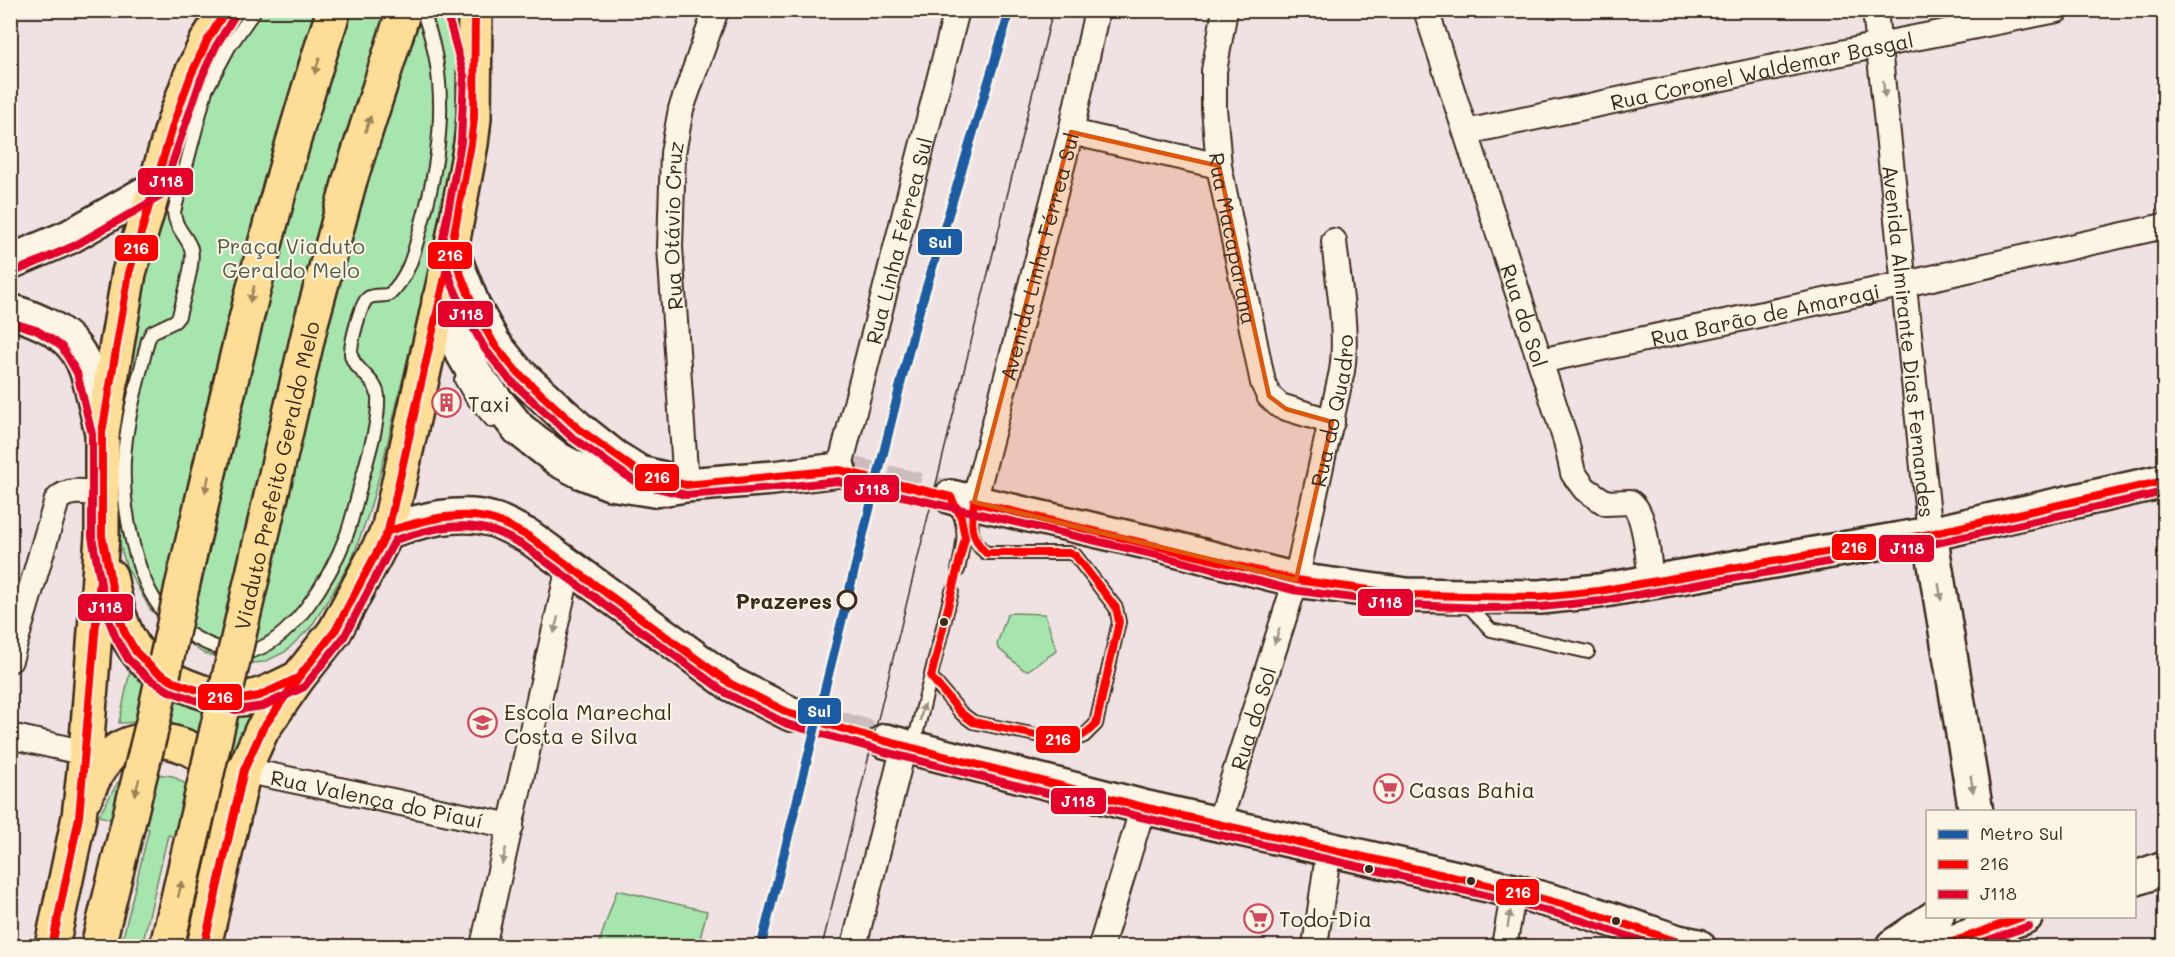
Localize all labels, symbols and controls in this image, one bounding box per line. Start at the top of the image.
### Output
street label: Rua Coronel Waldemar Basgal [1607,25,1915,115]
one-way arrow [312,57,321,75]
one-way arrow [1879,80,1889,99]
one-way arrow [364,115,373,133]
street label: Avenida Linha Férrea Sul [993,129,1084,383]
street label: Rua Linha Férrea Sul [858,134,937,347]
street label: Rua Otávio Cruz [656,139,688,311]
street label: Rua Macaparana [1204,151,1264,327]
street label: Avenida Almirante Dias Fernandes [1878,164,1942,519]
line badge: J118 [137,167,194,196]
text: J118 [149,170,183,191]
line badge: Sul [917,228,963,256]
text: Sul [928,231,952,252]
park label: Praça Viaduto Geraldo Melo [217,232,365,283]
line badge: 216 [114,234,159,262]
text: 216 [123,237,149,258]
line badge: 216 [427,241,473,270]
text: 216 [437,244,463,265]
street label: Rua do Sol [1496,260,1555,370]
street label: Rua Barão de Amaragi [1648,276,1882,351]
one-way arrow [246,285,256,303]
line badge: J118 [437,300,494,328]
text: J118 [449,303,483,324]
street label: Viaduto Prefeito Geraldo Melo [227,318,325,633]
street label: Rua do Quadro [1303,335,1357,489]
building icon: Taxi [431,387,463,419]
place label: Taxi [468,390,510,417]
line badge: 216 [634,463,680,492]
text: 216 [644,466,670,487]
line badge: J118 [843,474,900,503]
one-way arrow [201,475,211,493]
text: J118 [855,478,889,499]
line badge: 216 [1831,533,1877,561]
line badge: J118 [1878,534,1935,563]
text: 216 [1841,536,1867,557]
text: J118 [1890,537,1924,558]
one-way arrow [1935,583,1944,602]
place label: Prazeres [735,587,832,614]
line badge: J118 [1357,588,1414,617]
marker: Prazeres [837,590,857,610]
text: J118 [1368,591,1402,612]
line badge: J118 [77,593,134,622]
text: J118 [88,596,122,617]
one-way arrow [551,615,561,634]
unlabelled marker [938,616,950,628]
one-way arrow [1272,627,1282,645]
street label: Rua do Sol [1223,663,1281,773]
line badge: 216 [197,683,243,711]
text: 216 [207,686,233,707]
line badge: Sul [797,697,842,725]
place label: Escola Marechal Costa e Silva [504,698,672,749]
text: Sul [807,700,831,721]
one-way arrow [917,703,927,721]
school or university icon: Escola Marechal Costa e Silva [467,707,499,739]
line badge: 216 [1035,725,1081,754]
text: 216 [1045,728,1071,749]
street label: Rua Valença do Piauí [268,762,486,833]
supermarket icon: Casas Bahia [1372,773,1404,805]
one-way arrow [1967,775,1976,794]
place label: Casas Bahia [1409,776,1535,803]
one-way arrow [131,778,141,796]
line badge: J118 [1050,787,1107,815]
text: J118 [1061,790,1095,811]
legend [1926,810,2136,918]
text: Metro Sul [1980,821,2063,845]
one-way arrow [499,847,509,865]
text: 216 [1980,851,2009,875]
unlabelled marker [1363,863,1375,875]
unlabelled marker [1465,875,1477,887]
line badge: 216 [1495,878,1540,906]
one-way arrow [176,880,186,899]
text: 216 [1505,881,1531,902]
text: J118 [1980,881,2017,905]
supermarket icon: Todo-Dia [1242,902,1274,934]
place label: Todo-Dia [1279,905,1372,932]
one-way arrow [1505,909,1514,928]
unlabelled marker [1610,915,1622,927]

